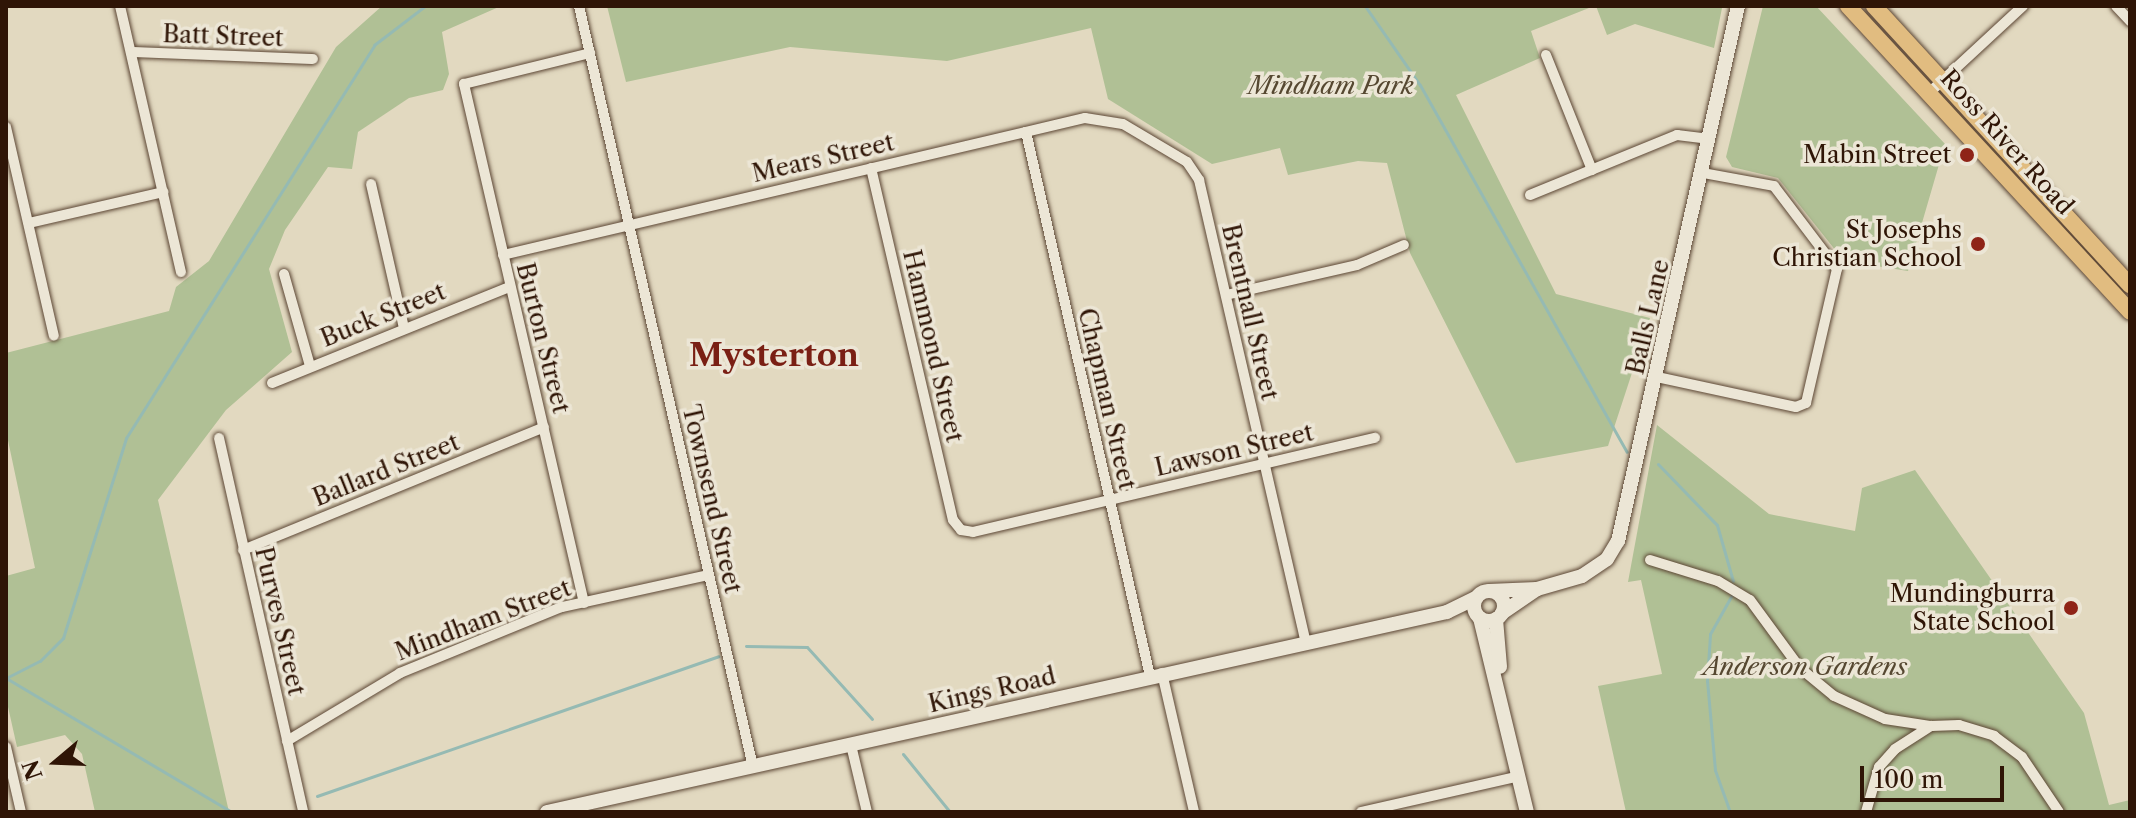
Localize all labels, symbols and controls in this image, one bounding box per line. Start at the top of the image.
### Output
street label: Batt Street [162,20,284,52]
street label: Ross River Road [1934,63,2080,221]
park label: Mindham Park [1248,72,1414,100]
street label: Mears Street [749,128,897,188]
place label: Mabin Street [1803,141,1951,169]
marker: Mabin Street [1958,146,1976,164]
place label: St Josephs Christian School [1772,216,1962,272]
street label: Brentnall Street [1216,221,1284,403]
marker: St Josephs Christian School [1969,235,1987,253]
street label: Hammond Street [897,247,969,445]
street label: Balls Lane [1621,257,1675,377]
street label: Burton Street [510,260,576,416]
street label: Buck Street [316,277,450,353]
street label: Chapman Street [1072,305,1142,493]
district label: Mysterton [689,336,859,374]
street label: Townsend Street [676,402,748,596]
street label: Lawson Street [1152,418,1316,482]
street label: Ballard Street [309,428,463,512]
street label: Purves Street [249,544,311,698]
street label: Mindham Street [391,573,575,667]
place label: Mundingburra State School [1890,580,2055,636]
marker: Mundingburra State School [2062,599,2080,617]
park label: Anderson Gardens [1703,653,1907,681]
street label: Kings Road [925,661,1059,719]
north arrow [16,722,96,802]
scale bar [1864,750,2008,800]
text: N [17,757,49,783]
text: 100 m [1874,765,1943,794]

